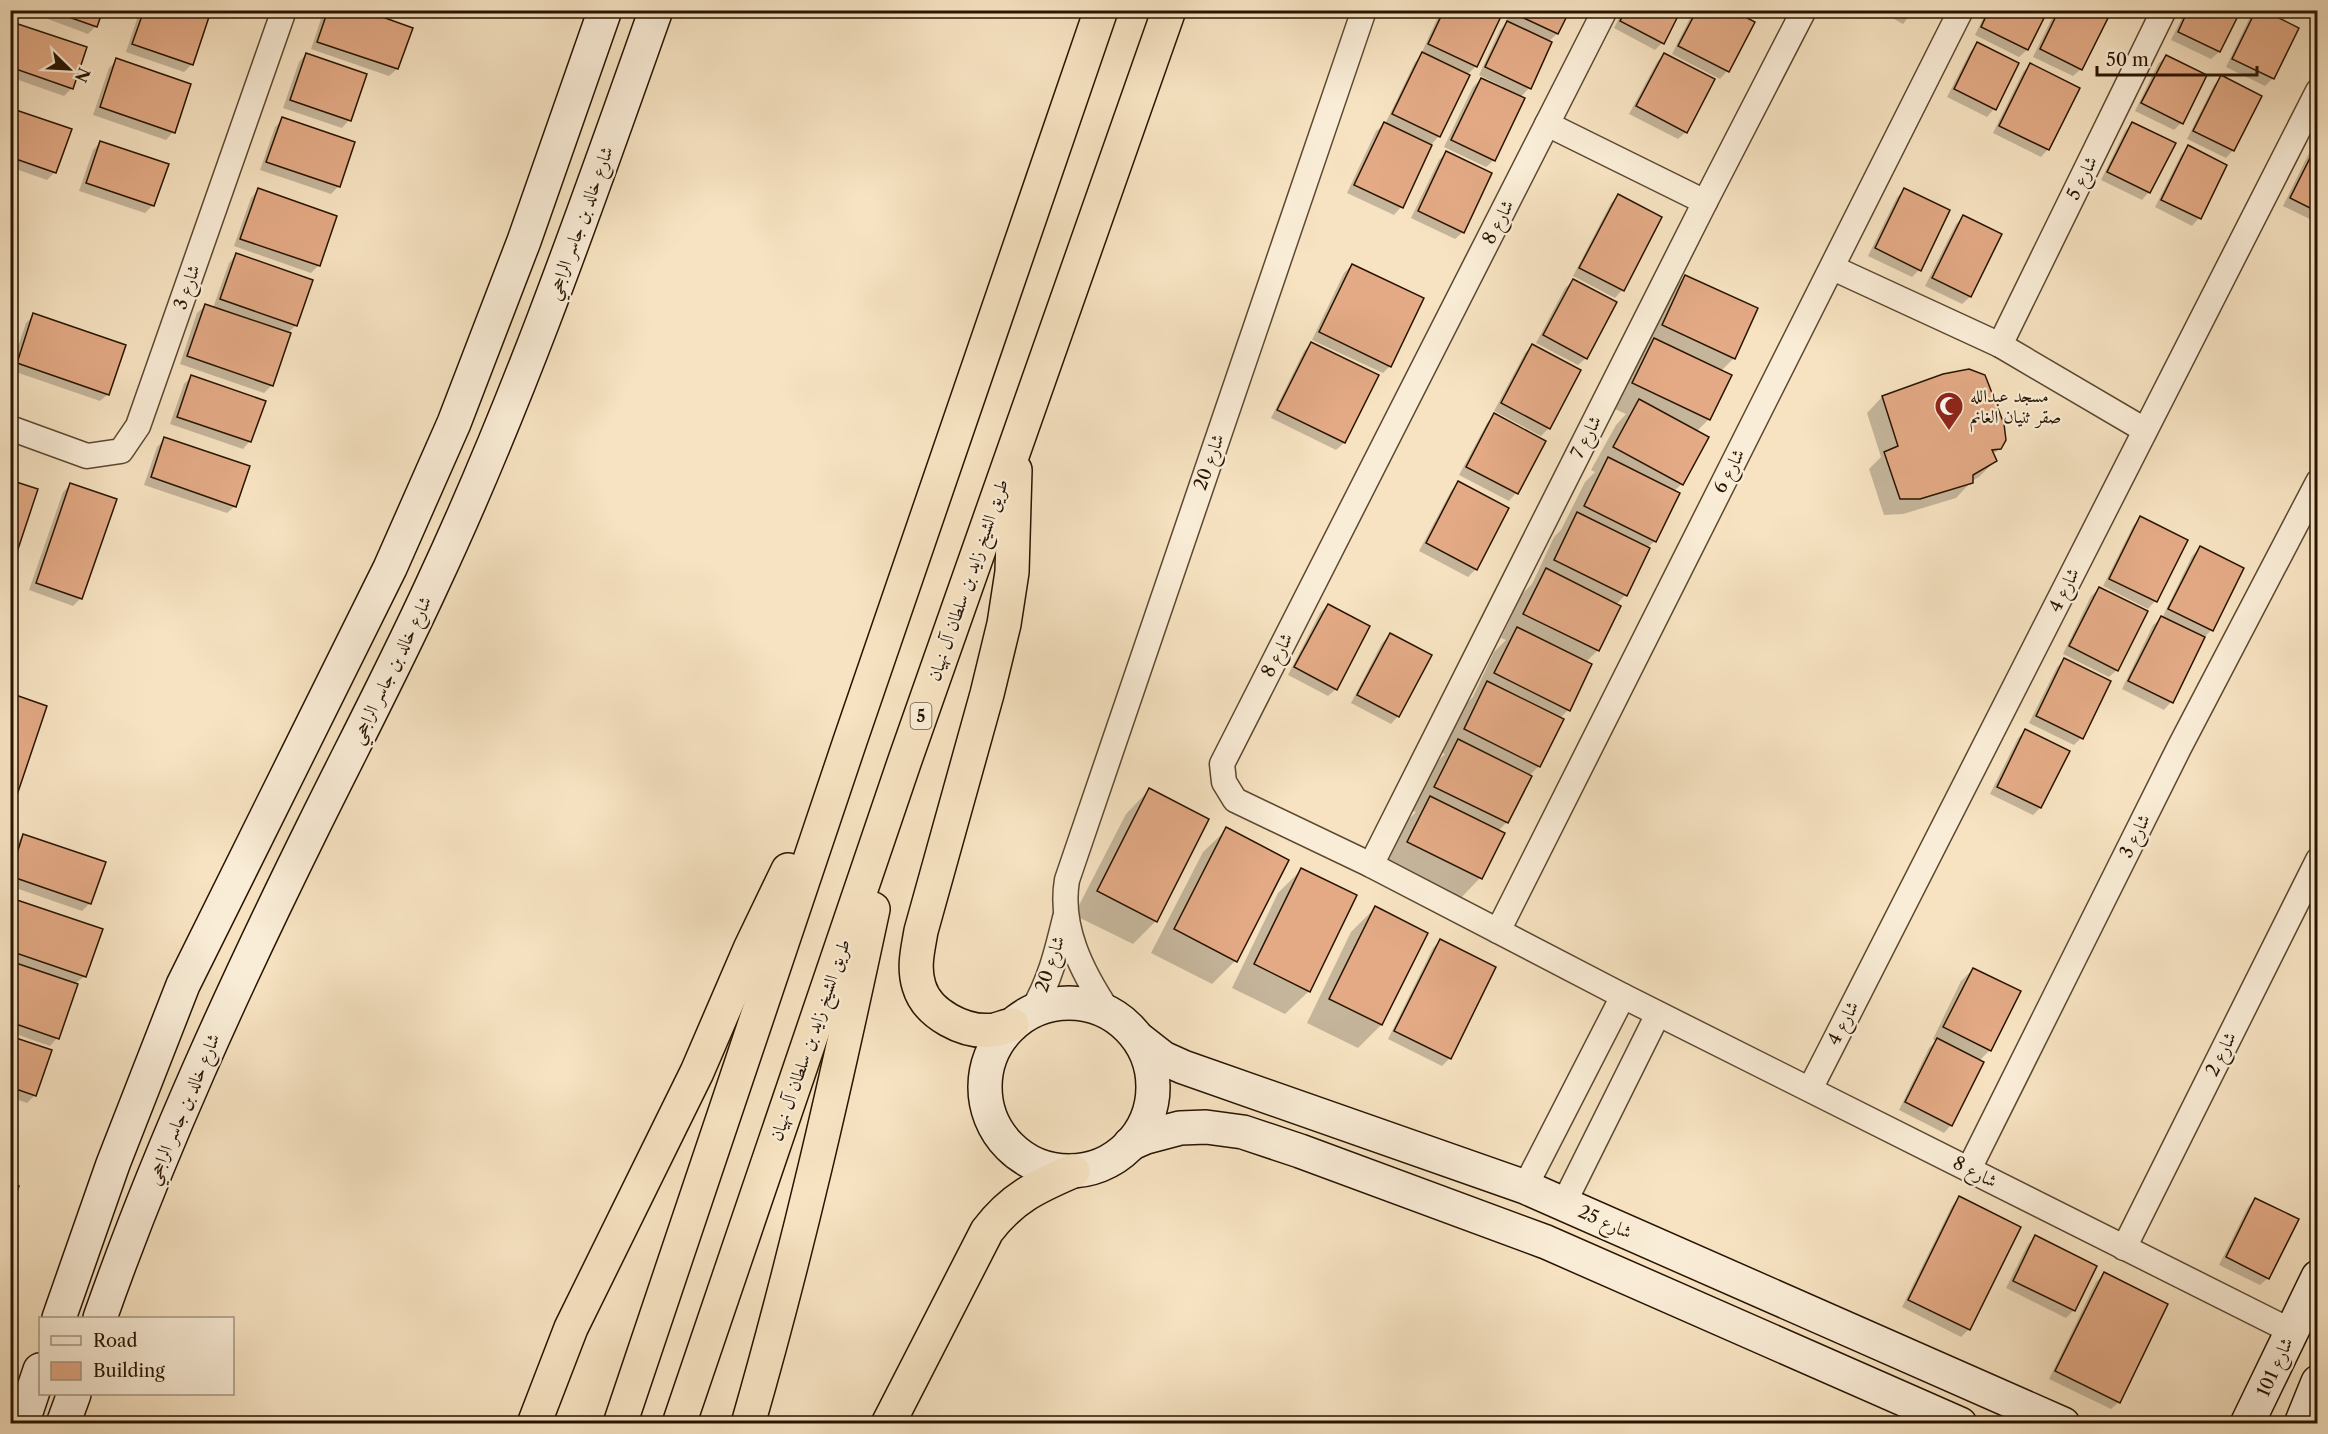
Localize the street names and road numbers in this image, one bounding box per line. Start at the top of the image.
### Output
street label: شارع خالد بن جاسر الراجحي [542,143,624,305]
street label: شارع 5 [2062,153,2106,205]
street label: شارع 8 [1478,196,1522,250]
street label: شارع 3 [169,262,209,314]
street label: شارع 7 [1566,412,1610,464]
street label: شارع 20 [1189,431,1233,494]
street label: شارع 6 [1709,445,1753,499]
street label: طريق الشيخ زايد بن سلطان آل نهيان [923,476,1018,686]
street label: شارع 4 [2044,564,2088,617]
street label: شارع خالد بن جاسر الراجحي [346,593,442,750]
street label: شارع 8 [1257,629,1301,683]
road number: 5 [910,703,932,729]
street label: شارع 3 [2115,811,2159,863]
street label: شارع 20 [1031,933,1073,996]
street label: طريق الشيخ زايد بن سلطان آل نهيان [765,936,860,1146]
street label: شارع 4 [1823,997,1867,1051]
street label: شارع 2 [2201,1028,2245,1081]
street label: شارع خالد بن جاسر الراجحي [141,1030,230,1190]
street label: شارع 8 [1947,1152,2001,1196]
street label: شارع 25 [1573,1201,1635,1247]
street label: شارع 101 [2252,1334,2301,1402]

